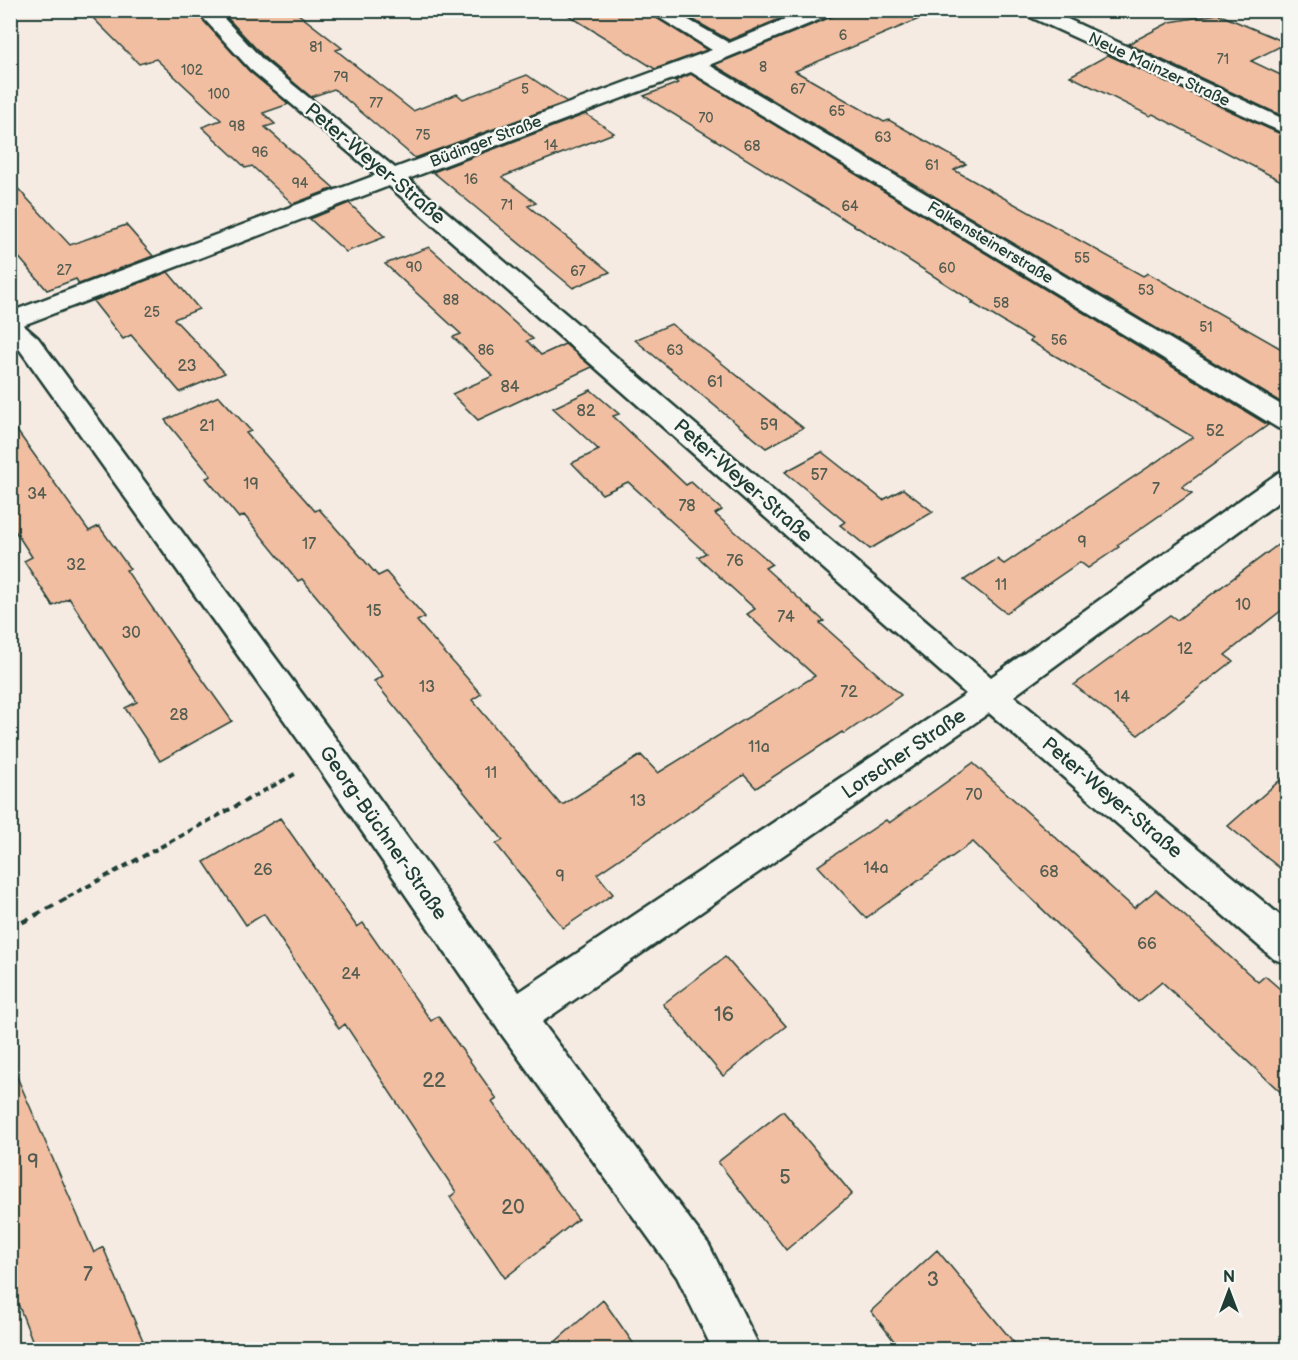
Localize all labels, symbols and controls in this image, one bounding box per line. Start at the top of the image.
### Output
house number: 6 [839,27,848,44]
street label: Neue Mainzer Straße [1085,29,1233,111]
house number: 81 [309,39,323,56]
house number: 71 [1217,51,1229,68]
house number: 8 [759,59,767,76]
house number: 102 [181,62,204,79]
house number: 79 [334,69,348,86]
house number: 5 [521,81,529,98]
house number: 67 [790,81,806,98]
house number: 100 [208,86,230,103]
house number: 77 [369,95,383,112]
street label: Peter-Weyer-Straße [300,98,450,230]
house number: 65 [829,103,845,120]
house number: 70 [698,110,714,127]
street label: Büdinger Straße [428,112,545,172]
house number: 98 [229,118,245,135]
house number: 75 [416,127,430,144]
house number: 63 [874,129,892,146]
house number: 14 [544,137,558,154]
house number: 68 [744,138,760,155]
house number: 96 [252,144,269,161]
house number: 61 [925,157,939,174]
house number: 16 [464,171,478,188]
house number: 94 [292,175,309,192]
house number: 71 [501,197,513,214]
house number: 64 [841,198,859,215]
street label: Falkensteinerstraße [924,198,1057,288]
house number: 55 [1074,250,1090,267]
house number: 90 [406,259,422,276]
house number: 60 [939,260,955,277]
house number: 27 [56,262,72,279]
house number: 67 [570,263,586,280]
house number: 53 [1138,282,1154,299]
house number: 88 [443,292,459,309]
house number: 58 [993,295,1009,312]
house number: 25 [144,304,160,321]
house number: 51 [1199,319,1213,336]
house number: 56 [1051,332,1068,349]
house number: 86 [478,342,495,359]
house number: 63 [666,342,684,359]
house number: 23 [178,357,197,376]
house number: 61 [707,373,723,392]
house number: 84 [500,378,520,397]
house number: 82 [577,402,596,421]
street label: Peter-Weyer-Straße [669,414,817,548]
house number: 59 [760,416,778,435]
house number: 21 [199,417,215,436]
house number: 52 [1206,422,1225,441]
house number: 57 [810,466,828,485]
house number: 19 [243,475,259,494]
house number: 7 [1152,480,1160,499]
house number: 34 [27,485,47,504]
house number: 78 [678,497,696,516]
house number: 9 [1077,533,1087,552]
house number: 17 [302,535,316,554]
house number: 76 [726,552,744,571]
house number: 32 [66,556,86,575]
house number: 11 [995,576,1007,595]
house number: 10 [1235,596,1251,615]
house number: 15 [366,602,382,621]
house number: 74 [777,608,795,627]
house number: 30 [121,624,141,643]
house number: 12 [1177,640,1193,659]
house number: 13 [419,678,435,697]
house number: 72 [840,683,858,702]
house number: 14 [1114,688,1130,707]
street label: Lorscher Straße [837,704,971,804]
house number: 28 [170,706,188,725]
street label: Peter-Weyer-Straße [1037,732,1187,864]
house number: 11a [748,738,770,757]
street label: Georg-Büchner-Straße [314,741,452,925]
house number: 11 [485,764,497,783]
house number: 70 [965,786,983,805]
house number: 13 [630,792,646,811]
house number: 14a [863,859,889,878]
house number: 26 [253,861,273,880]
house number: 68 [1039,863,1059,882]
house number: 9 [555,867,565,886]
house number: 66 [1137,935,1157,954]
house number: 24 [342,965,361,984]
house number: 16 [714,1003,734,1027]
house number: 22 [422,1069,446,1093]
house number: 9 [27,1150,39,1174]
house number: 5 [779,1166,791,1190]
house number: 20 [501,1196,525,1220]
north arrow [1199,1261,1259,1321]
house number: 7 [83,1263,93,1287]
house number: 3 [927,1268,939,1292]
text: N [1223,1268,1235,1287]

